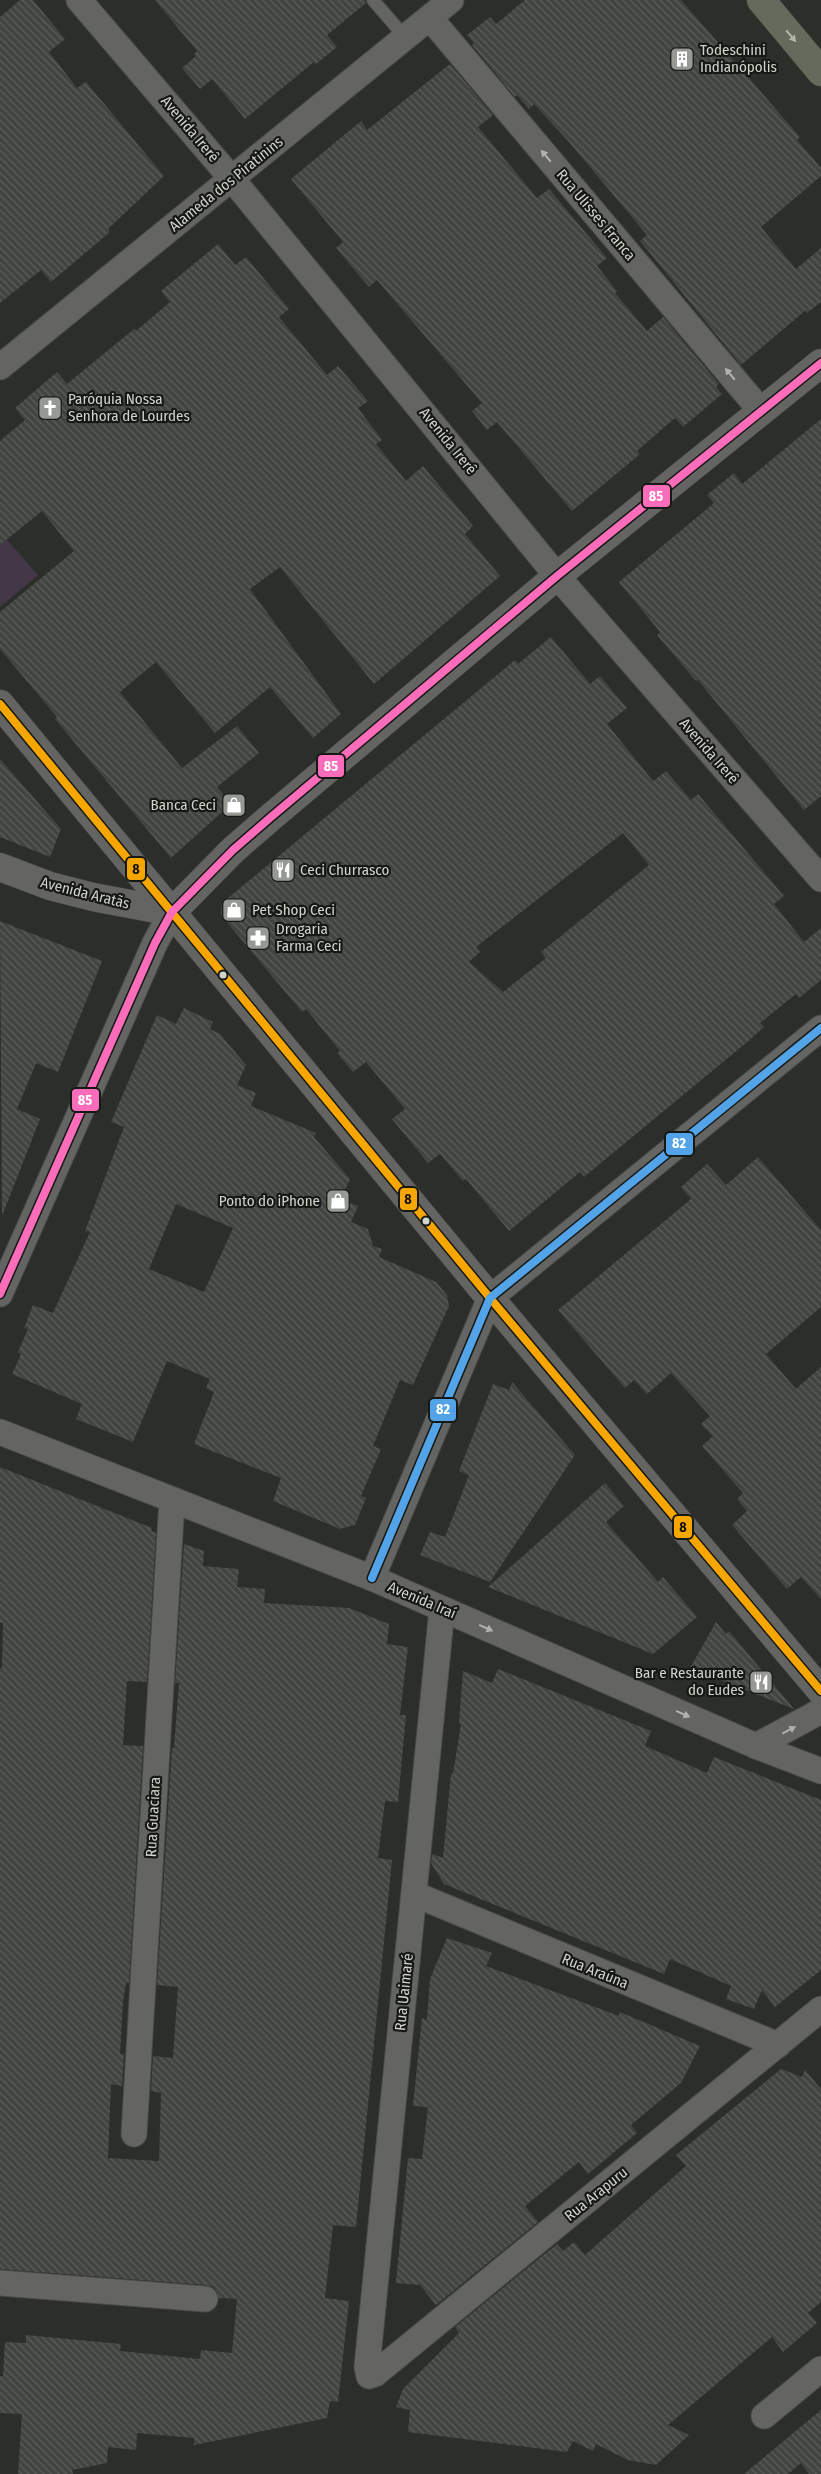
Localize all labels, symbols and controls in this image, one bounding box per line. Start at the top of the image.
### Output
one-way arrow [785,30,796,43]
place label: Todeschini Indianópolis [700,41,777,76]
building icon: Todeschini Indianópolis [669,46,695,72]
street label: Avenida Irerê [157,92,223,166]
street label: Alameda dos Piratinins [165,133,287,235]
one-way arrow [541,150,552,163]
street label: Rua Ulisses Franca [553,166,639,264]
one-way arrow [724,368,735,381]
place label: Paróquia Nossa Senhora de Lourdes [68,390,190,425]
church icon: Paróquia Nossa Senhora de Lourdes [37,395,63,421]
street label: Avenida Irerê [416,404,480,478]
line badge: 85 [642,484,671,508]
text: 85 [649,488,663,505]
street label: Avenida Irerê [676,715,742,787]
line badge: 85 [317,754,345,778]
text: 85 [324,758,338,775]
shop icon: Banca Ceci [221,792,247,818]
place label: Banca Ceci [150,796,216,814]
line badge: 8 [126,857,146,881]
restaurant icon: Ceci Churrasco [270,857,296,883]
text: 8 [132,861,140,878]
place label: Ceci Churrasco [300,861,389,879]
street label: Avenida Aratãs [39,873,131,913]
shop icon: Pet Shop Ceci [221,897,247,923]
place label: Pet Shop Ceci [252,901,335,919]
place label: Drogaria Farma Ceci [276,920,342,955]
pharmacy icon: Drogaria Farma Ceci [245,925,271,951]
unlabelled marker [218,970,228,980]
line badge: 85 [71,1088,100,1112]
text: 85 [78,1092,92,1109]
line badge: 82 [665,1132,694,1156]
text: 82 [672,1135,686,1152]
line badge: 8 [399,1187,418,1211]
shop icon: Ponto do iPhone [325,1188,351,1214]
text: 8 [404,1191,412,1208]
place label: Ponto do iPhone [219,1192,320,1210]
unlabelled marker [421,1216,431,1226]
line badge: 82 [429,1398,457,1422]
text: 82 [436,1401,450,1418]
line badge: 8 [673,1515,693,1539]
text: 8 [679,1519,687,1536]
street label: Avenida Iraí [385,1578,459,1623]
one-way arrow [479,1625,493,1633]
place label: Bar e Restaurante do Eudes [635,1664,744,1699]
restaurant icon: Bar e Restaurante do Eudes [748,1669,774,1695]
one-way arrow [676,1711,690,1719]
one-way arrow [782,1726,796,1734]
street label: Rua Guaciara [142,1776,164,1858]
street label: Rua Araúna [559,1950,631,1992]
street label: Rua Uaimaré [391,1952,417,2032]
street label: Rua Arapuru [561,2163,631,2225]

